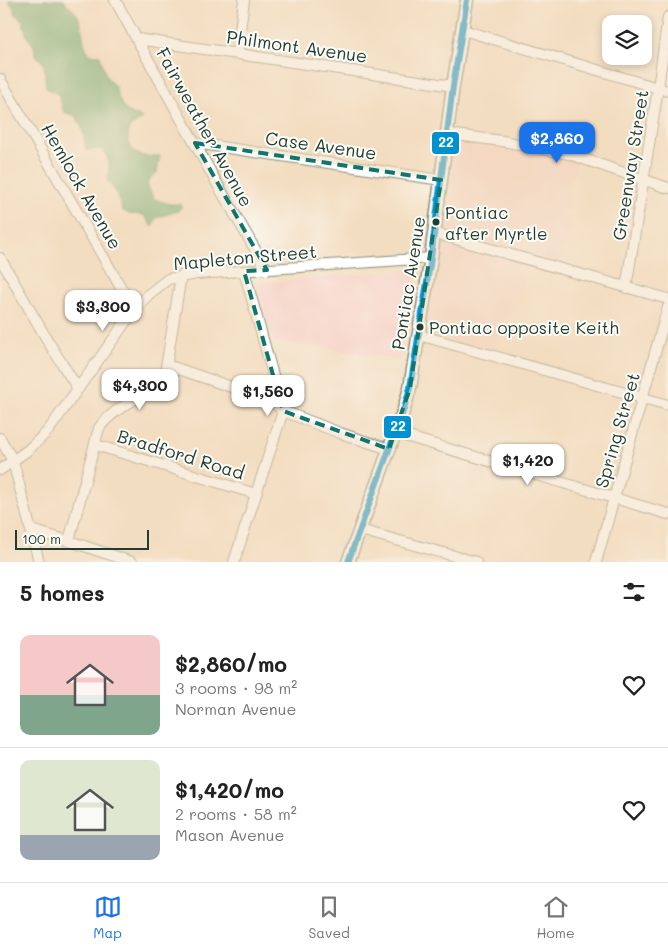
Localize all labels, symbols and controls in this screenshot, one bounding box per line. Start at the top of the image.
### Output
map controls [602,15,652,65]
button: layers [602,15,652,65]
street label: Philmont Avenue [225,24,369,68]
street label: Fairweather Avenue [151,43,259,211]
street label: Greenway Street [606,88,654,242]
street label: Hemlock Avenue [36,119,128,253]
pin: $2,860 [516,121,598,164]
street label: Case Avenue [264,125,378,165]
text: $2,860 [530,127,584,148]
line badge: 22 [431,131,460,155]
text: 22 [438,132,454,151]
place label: Pontiac after Myrtle [445,201,547,244]
street label: Pontiac Avenue [386,214,430,352]
marker: Pontiac after Myrtle [431,217,441,227]
street label: Mapleton Street [172,239,318,275]
pin: $3,300 [62,290,144,332]
text: $3,300 [76,295,130,316]
place label: Pontiac opposite Keith [429,316,619,338]
marker: Pontiac opposite Keith [415,322,425,332]
pin: $4,300 [99,368,181,411]
street label: Spring Street [589,369,645,491]
text: $4,300 [112,374,168,395]
pin: $1,560 [227,374,309,417]
text: $1,560 [242,380,294,401]
line badge: 22 [383,415,412,439]
text: 22 [390,416,406,435]
street label: Bradford Road [115,423,247,485]
pin: $1,420 [487,444,569,486]
text: $1,420 [502,449,554,470]
scale bar [15,527,149,550]
text: 100 m [22,529,61,548]
icon: filters [620,578,648,606]
text: 5 homes [20,579,105,606]
text: $2,860/mo [175,650,287,677]
icon: home [60,655,120,715]
icon: heart [620,671,648,699]
text: 3 rooms · 98 m² [175,677,297,698]
text: Norman Avenue [175,698,296,719]
text: $1,420/mo [175,776,284,803]
icon: home [60,780,120,840]
icon: heart [620,796,648,824]
text: 2 rooms · 58 m² [175,803,297,824]
text: Mason Avenue [175,824,284,845]
tab: Map [93,893,122,942]
tab: Saved [308,893,350,942]
tab: Home [537,893,575,942]

